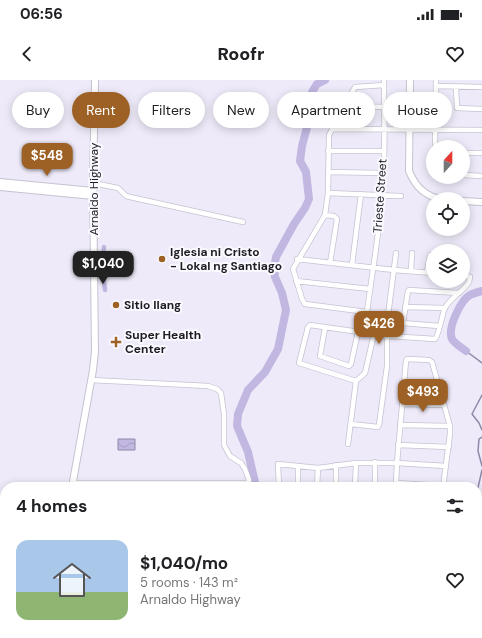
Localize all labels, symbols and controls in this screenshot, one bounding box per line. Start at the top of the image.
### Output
text: 06:56 [20,4,63,24]
text: Roofr [217,42,265,66]
icon: back [16,43,38,65]
icon: heart [444,43,466,65]
chip: Buy [12,92,64,128]
chip: Rent [72,92,130,128]
chip: Filters [138,92,205,128]
chip: New [213,92,269,128]
chip: Apartment [277,92,375,128]
chip: House [383,92,452,128]
north arrow [426,140,470,184]
map controls [426,140,470,288]
street label: Arnaldo Highway [86,142,102,235]
pin: $548 [23,143,71,177]
text: $548 [31,147,63,164]
street label: Trieste Street [369,158,391,234]
button: locate [426,192,470,236]
place label: Iglesia ni Cristo - Lokal ng Santiago [170,244,282,274]
button: layers [426,244,470,288]
pin: $1,040 [70,251,136,285]
marker: Iglesia ni Cristo - Lokal ng Santiago [157,254,167,264]
text: $1,040 [82,255,124,272]
place label: Sitio Ilang [124,297,181,313]
marker: Sitio Ilang [111,300,121,310]
pin: $426 [355,311,403,345]
text: $426 [363,315,395,332]
place label: Super Health Center [125,327,201,357]
marker: Super Health Center [110,336,122,348]
pin: $493 [399,379,447,413]
text: $493 [407,383,439,400]
text: 4 homes [16,495,87,517]
icon: filters [444,495,466,517]
text: $1,040/mo [140,552,228,574]
icon: home [48,556,96,604]
icon: heart [444,569,466,591]
text: 5 rooms · 143 m² [140,574,238,591]
text: Arnaldo Highway [140,591,241,608]

